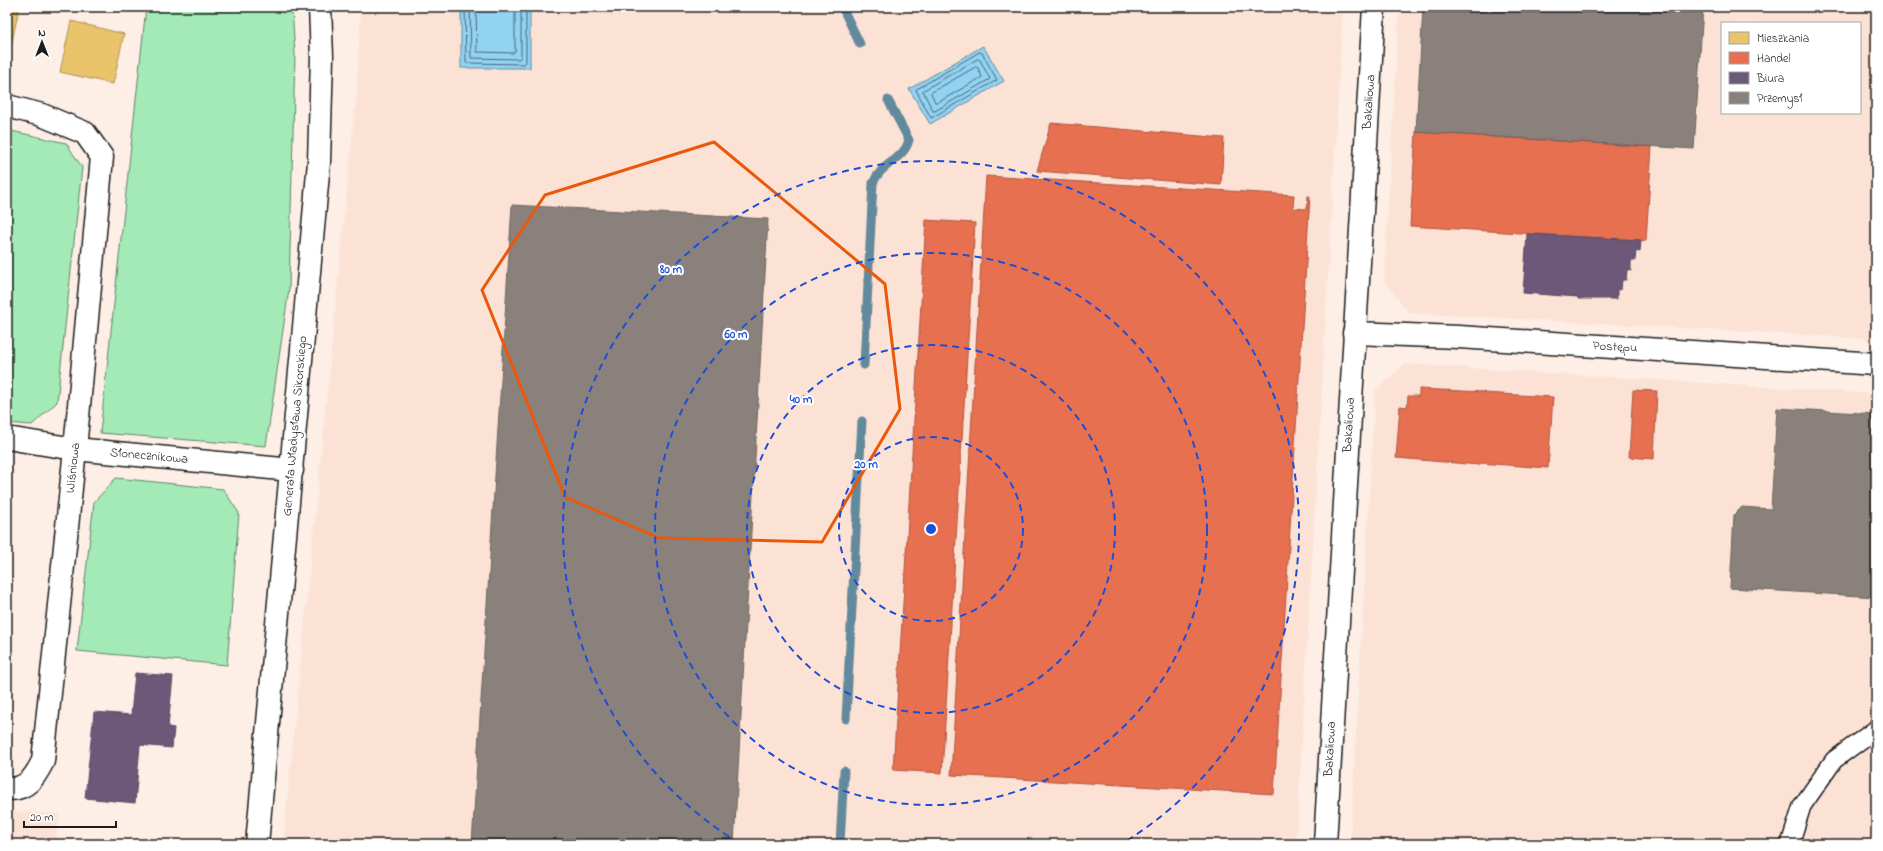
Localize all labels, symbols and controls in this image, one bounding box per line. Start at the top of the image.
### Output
north arrow [22,22,62,62]
legend [1721,22,1861,114]
text: N [38,25,46,41]
text: Mieszkania [1757,30,1809,48]
text: Handel [1757,50,1791,68]
text: Biura [1756,70,1784,88]
street label: Bakaliowa [1358,74,1380,131]
text: Przemysł [1757,90,1802,109]
text: 80 m [659,261,683,279]
text: 60 m [724,326,748,344]
street label: Generała Władysława Sikorskiego [278,335,313,517]
street label: Postępu [1592,336,1638,358]
text: 40 m [789,391,813,409]
street label: Bakaliowa [1338,397,1360,454]
street label: Wiśniowa [61,442,85,494]
street label: Słonecznikowa [109,443,189,469]
text: 20 m [853,456,878,474]
centre of rings [924,522,938,536]
street label: Bakaliowa [1319,721,1341,778]
scale bar [24,803,116,829]
text: 20 m [30,809,53,827]

